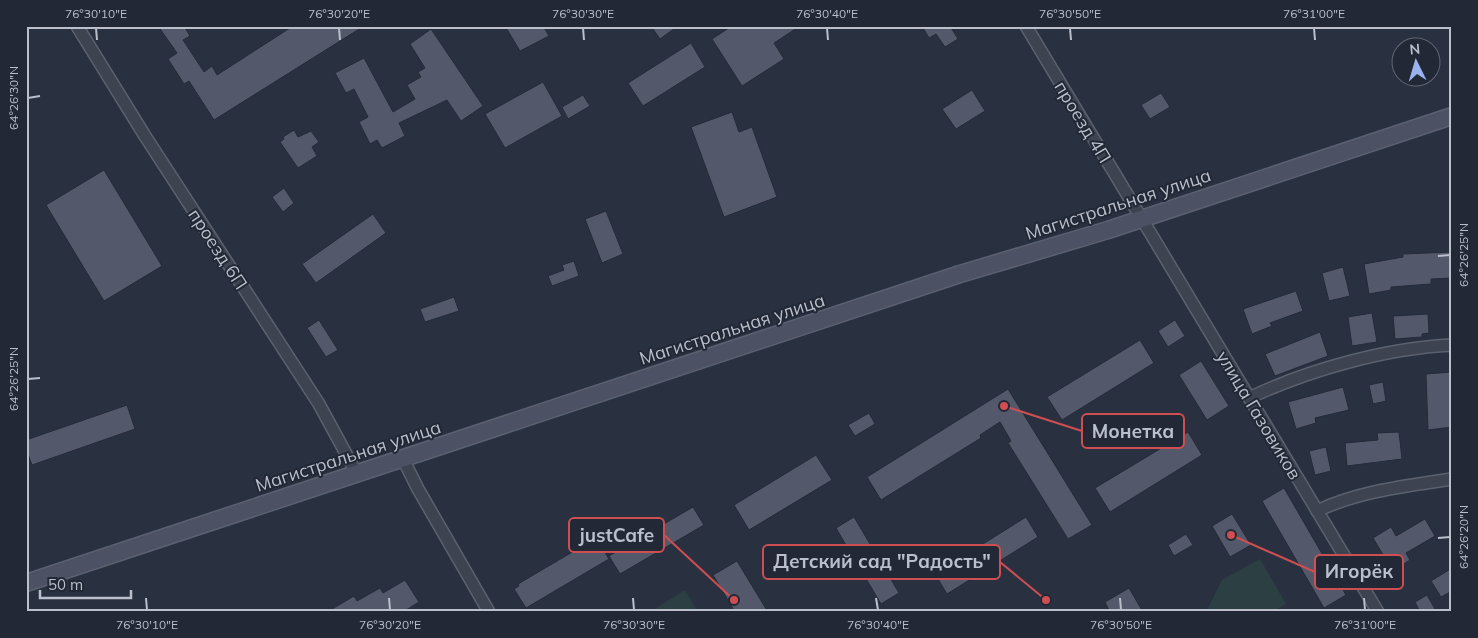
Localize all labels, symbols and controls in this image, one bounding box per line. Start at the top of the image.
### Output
text: 76°30'10"E [65,6,127,21]
text: 76°30'20"E [308,6,370,21]
text: 76°30'30"E [552,6,614,21]
text: 76°30'40"E [796,6,858,21]
text: 76°30'50"E [1039,6,1101,21]
text: 76°31'00"E [1283,6,1345,21]
north arrow [1390,38,1440,88]
text: N [1409,40,1421,58]
text: 64°26'30"N [6,66,21,130]
street label: проезд 4П [1050,77,1116,167]
street label: Магистральная улица [1022,163,1214,245]
street label: проезд 6П [183,204,253,294]
text: 64°26'25"N [1456,223,1471,287]
street label: Магистральная улица [636,288,828,370]
street label: улица Газовиков [1211,346,1307,484]
text: 64°26'25"N [6,347,21,411]
callout: Монетка [1082,414,1184,448]
street label: Магистральная улица [252,415,444,497]
text: Монетка [1092,419,1174,443]
text: 64°26'20"N [1456,505,1471,569]
callout: justCafe [569,518,664,552]
text: justCafe [578,523,654,547]
callout: Детский сад "Радость" [763,545,1000,579]
text: Детский сад "Радость" [773,549,991,573]
callout: Игорёк [1315,555,1403,589]
text: Игорёк [1325,559,1393,583]
scale bar [40,568,131,600]
text: 50 m [48,575,83,594]
text: 76°30'10"E [116,617,178,632]
text: 76°30'20"E [359,617,421,632]
text: 76°30'30"E [603,617,665,632]
text: 76°30'40"E [847,617,909,632]
text: 76°30'50"E [1090,617,1152,632]
text: 76°31'00"E [1334,617,1396,632]

